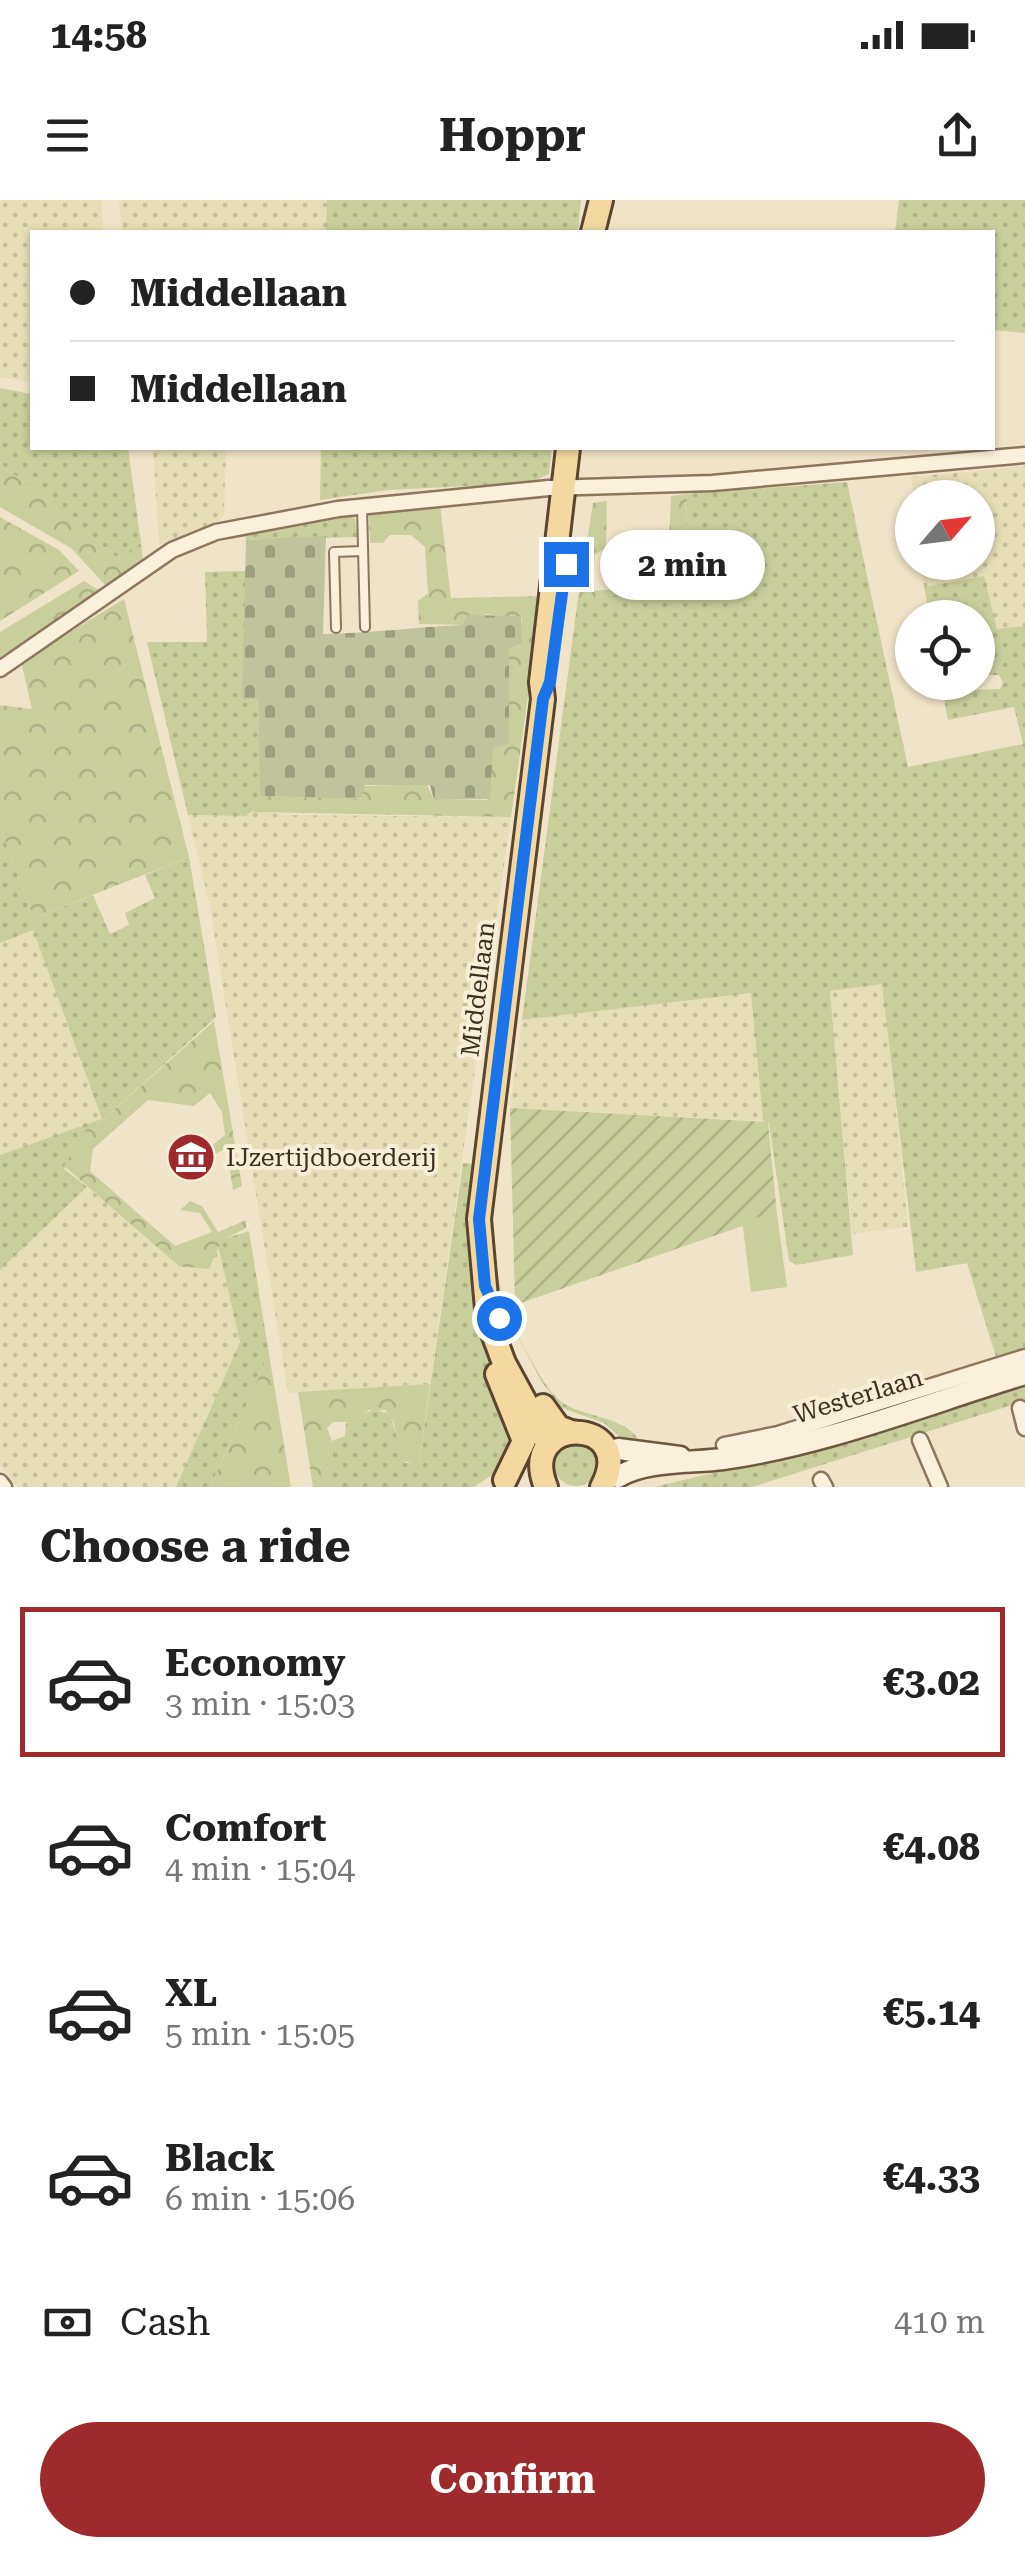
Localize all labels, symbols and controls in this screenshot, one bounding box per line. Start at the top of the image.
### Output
text: 14:58 [50,13,147,57]
icon: menu [40,108,95,163]
icon: share [930,108,985,163]
text: Hoppr [439,109,586,162]
text: Middellaan [130,271,347,315]
text: Middellaan [130,367,347,411]
north arrow [895,480,995,580]
map controls [895,480,995,700]
callout: 2 min [601,529,766,599]
route end [544,542,589,587]
text: 2 min [638,546,727,584]
button: locate [895,600,995,700]
street label: Middellaan [455,920,501,1058]
museum icon: IJzertijdboerderij [165,1131,217,1183]
place label: IJzertijdboerderij [226,1143,437,1172]
route start [477,1296,522,1341]
street label: Westerlaan [790,1363,926,1429]
text: Choose a ride [40,1520,351,1573]
icon: car [45,1637,135,1727]
text: Economy [165,1641,345,1685]
text: €3.02 [883,1660,980,1704]
text: 3 min · 15:03 [165,1685,355,1723]
icon: car [45,1802,135,1892]
text: Comfort [165,1806,326,1850]
text: €4.08 [883,1825,980,1869]
text: 4 min · 15:04 [165,1850,355,1888]
icon: car [45,1967,135,2057]
text: XL [165,1971,217,2015]
text: €5.14 [883,1990,980,2034]
text: 5 min · 15:05 [165,2015,355,2053]
icon: car [45,2132,135,2222]
text: Black [165,2136,275,2180]
text: €4.33 [883,2155,980,2199]
text: 6 min · 15:06 [165,2180,355,2218]
icon: cash [40,2295,95,2350]
text: Cash [120,2300,210,2344]
text: 410 m [894,2303,985,2341]
button: Confirm [40,2422,985,2537]

